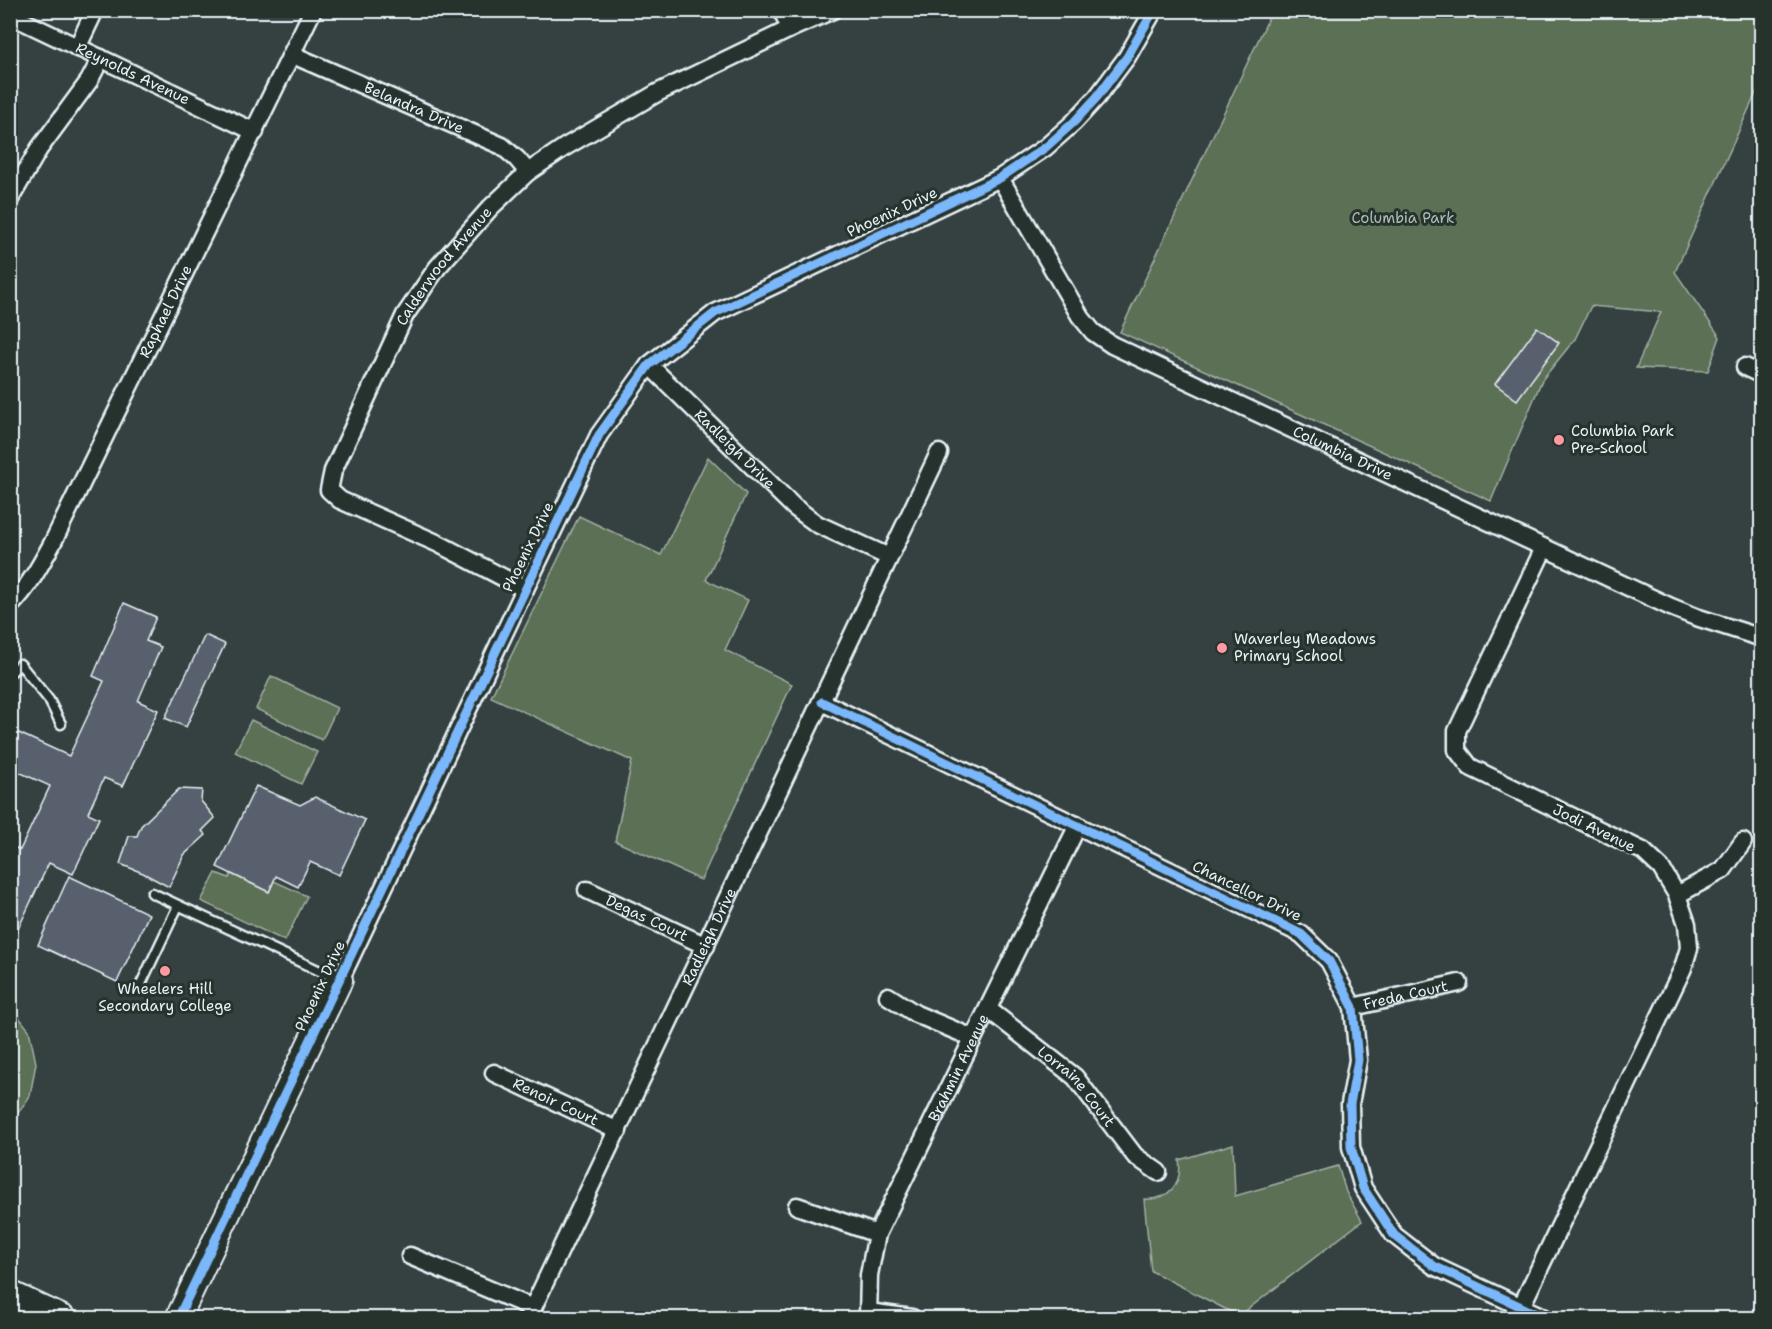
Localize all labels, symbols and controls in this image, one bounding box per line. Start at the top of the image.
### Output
street label: Reynolds Avenue [72,38,193,109]
street label: Belandra Drive [361,77,467,138]
street label: Phoenix Drive [843,182,941,242]
street label: Calderwood Avenue [392,202,497,329]
park label: Columbia Park [1352,208,1455,228]
street label: Raphael Drive [134,262,197,361]
street label: Radleigh Drive [690,405,780,493]
street label: Columbia Drive [1290,421,1396,485]
place label: Columbia Park Pre-School [1571,421,1674,458]
marker: Columbia Park Pre-School [1552,433,1566,447]
street label: Phoenix Drive [498,499,558,595]
place label: Waverley Meadows Primary School [1234,629,1376,666]
marker: Waverley Meadows Primary School [1215,641,1229,655]
street label: Jodi Avenue [1549,799,1639,857]
street label: Chancellor Drive [1189,856,1305,926]
street label: Radleigh Drive [677,885,741,989]
street label: Degas Court [602,890,691,946]
street label: Phoenix Drive [290,937,350,1035]
marker: Wheelers Hill Secondary College [158,964,172,978]
street label: Freda Court [1361,976,1450,1014]
place label: Wheelers Hill Secondary College [98,979,232,1016]
street label: Brahmin Avenue [924,1011,994,1125]
street label: Lorraine Court [1033,1041,1119,1131]
street label: Renoir Court [510,1073,602,1130]

